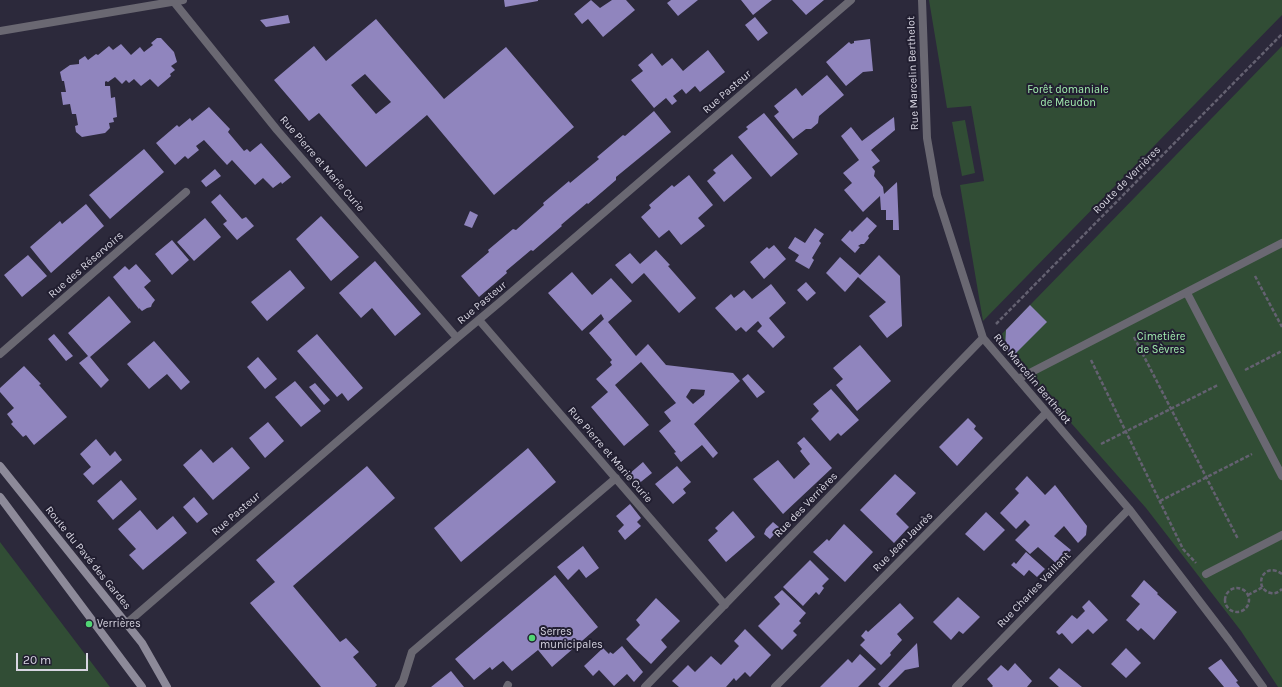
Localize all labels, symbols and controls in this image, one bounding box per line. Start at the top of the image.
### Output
street label: Rue Marcelin Berthelot [904,16,922,130]
street label: Rue Pasteur [700,67,754,117]
park label: Forêt domaniale de Meudon [1027,83,1109,109]
street label: Rue Pierre et Marie Curie [277,113,367,215]
street label: Route de Verrières [1090,143,1164,217]
street label: Rue des Réservoirs [46,229,126,301]
street label: Rue Pasteur [455,279,509,327]
park label: Cimetière de Sèvres [1137,330,1185,356]
street label: Rue Marcelin Berthelot [990,331,1074,427]
street label: Rue Pierre et Marie Curie [565,404,655,506]
street label: Rue des Verrières [771,469,841,541]
street label: Rue Pasteur [209,489,263,539]
street label: Route du Pavé des Gardes [42,504,134,612]
street label: Rue Jean Jaurès [870,509,936,575]
street label: Rue Charles Vaillant [994,549,1074,631]
place label: Verrières [97,617,141,631]
marker: Verrières [84,619,94,629]
place label: Serres municipales [540,625,603,651]
marker: Serres municipales [527,633,537,643]
scale bar [18,645,90,671]
text: 20 m [23,653,51,667]

